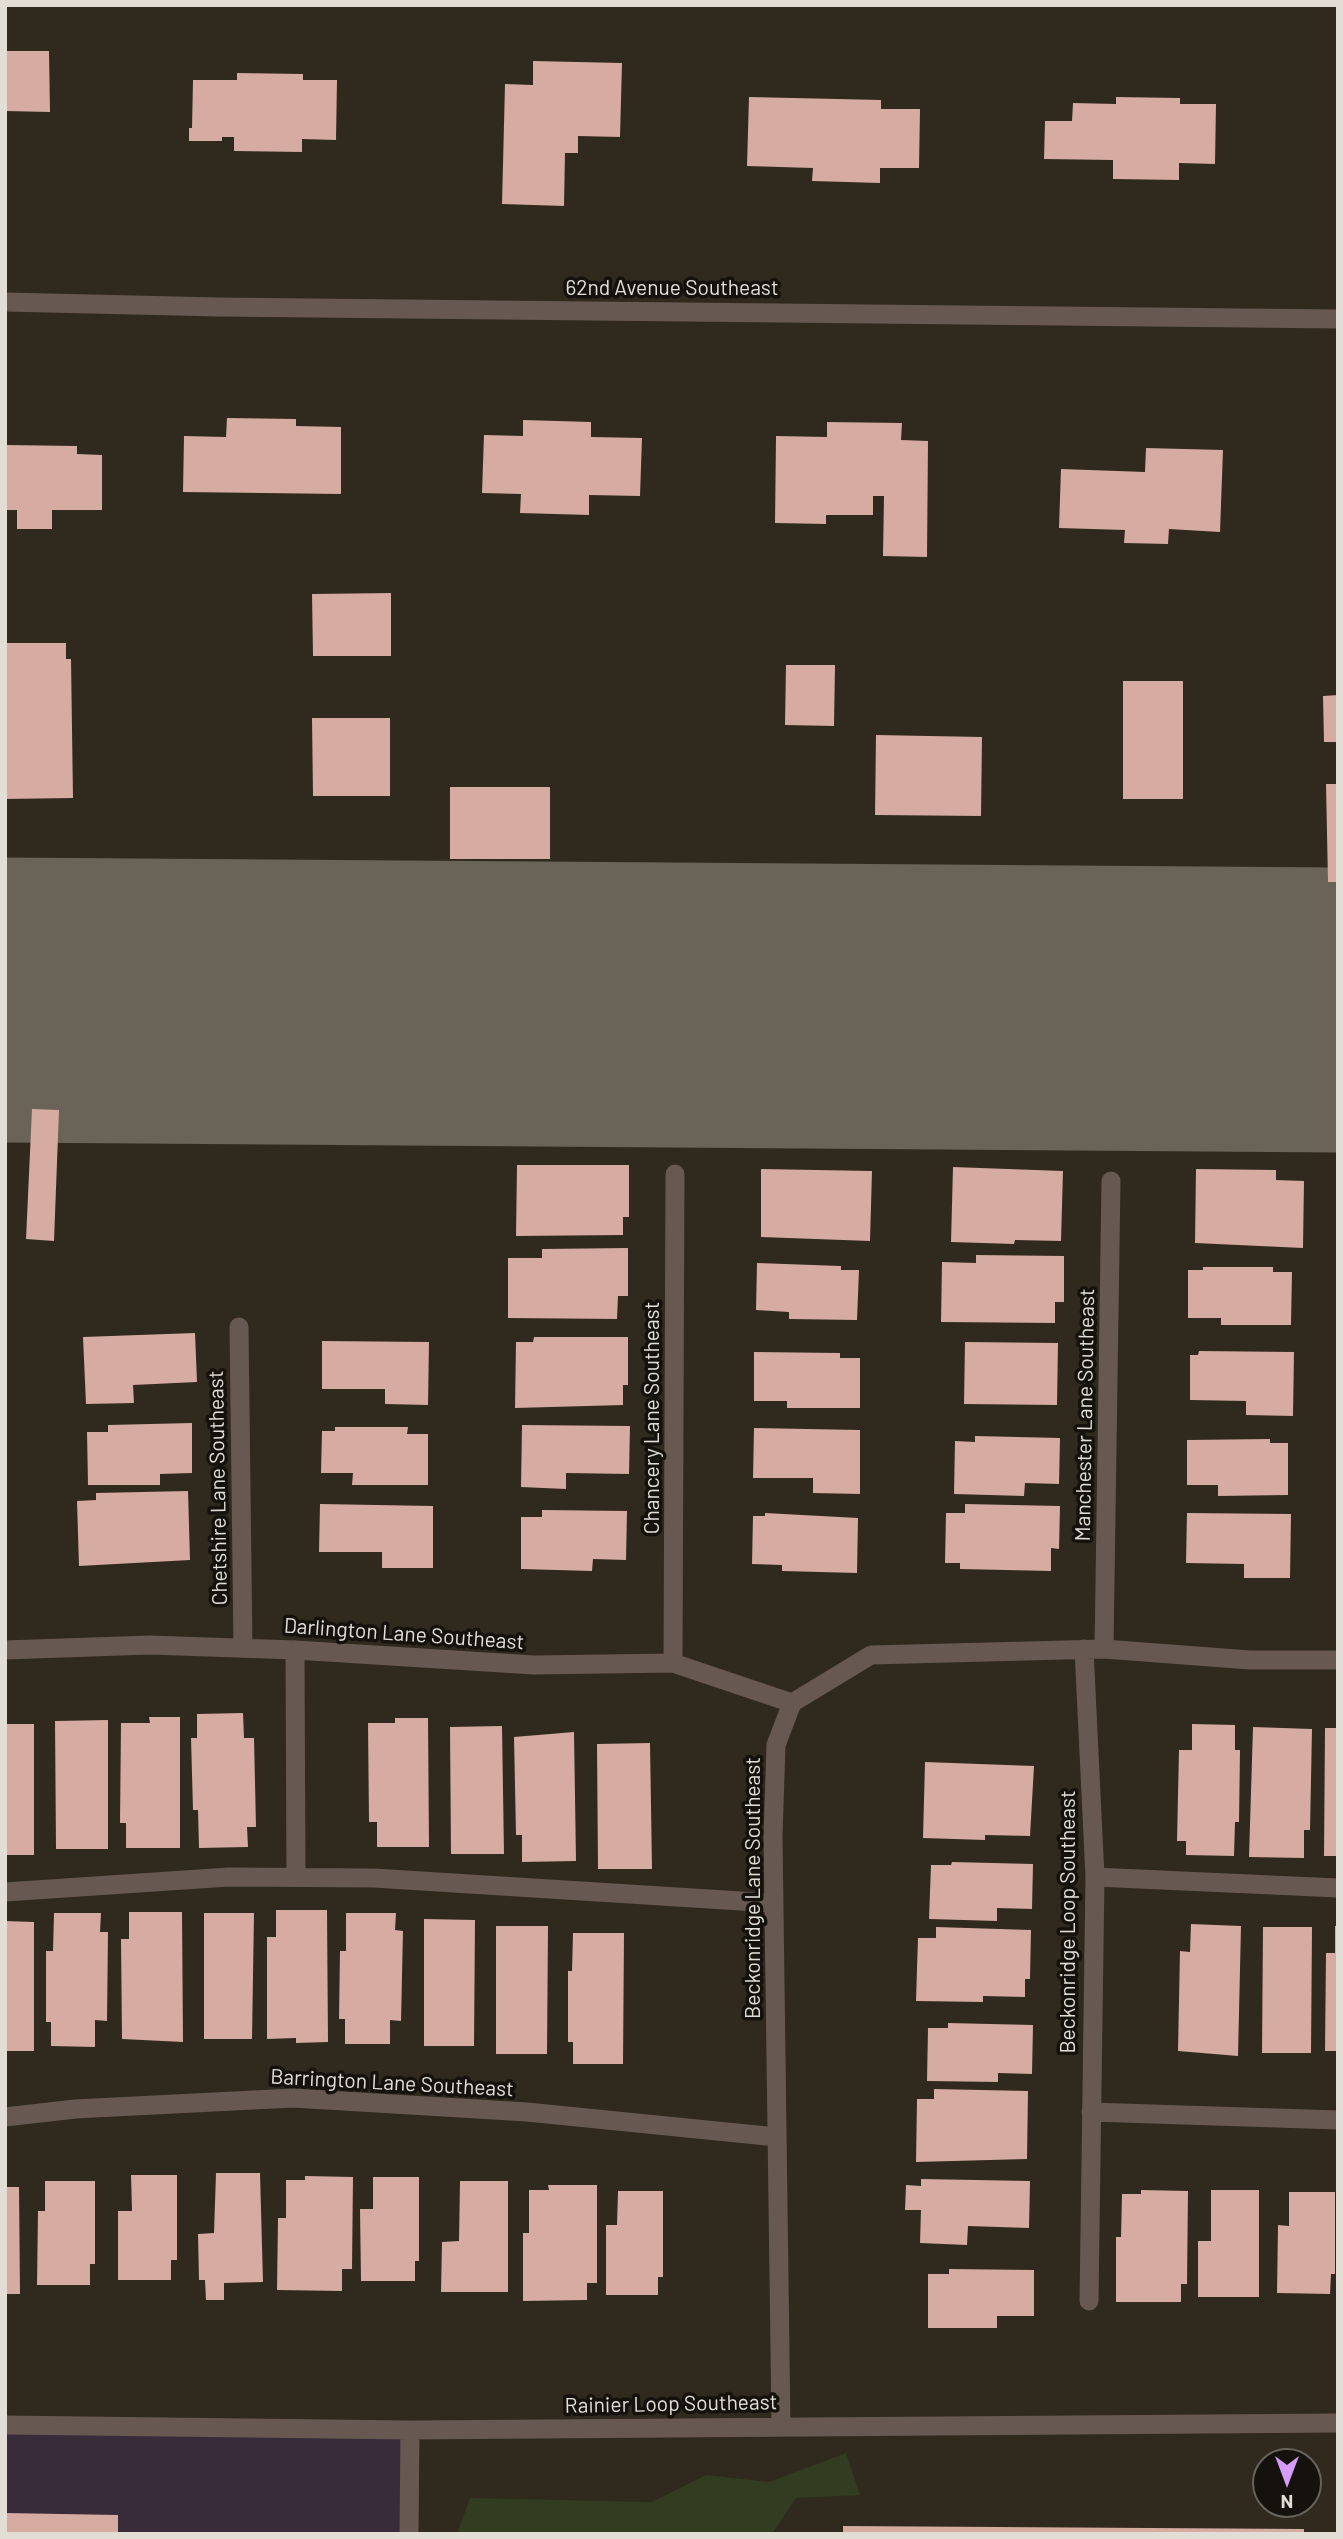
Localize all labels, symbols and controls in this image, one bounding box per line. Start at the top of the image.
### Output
street label: 62nd Avenue Southeast [565,275,779,301]
street label: Manchester Lane Southeast [1070,1288,1100,1542]
street label: Chancery Lane Southeast [639,1302,665,1534]
street label: Chetshire Lane Southeast [203,1370,233,1606]
street label: Darlington Lane Southeast [283,1613,525,1655]
street label: Beckonridge Lane Southeast [740,1757,766,2019]
street label: Beckonridge Loop Southeast [1055,1790,1081,2054]
street label: Barrington Lane Southeast [270,2064,514,2102]
street label: Rainier Loop Southeast [565,2390,777,2418]
north arrow [1252,2448,1322,2518]
text: N [1281,2491,1293,2514]

